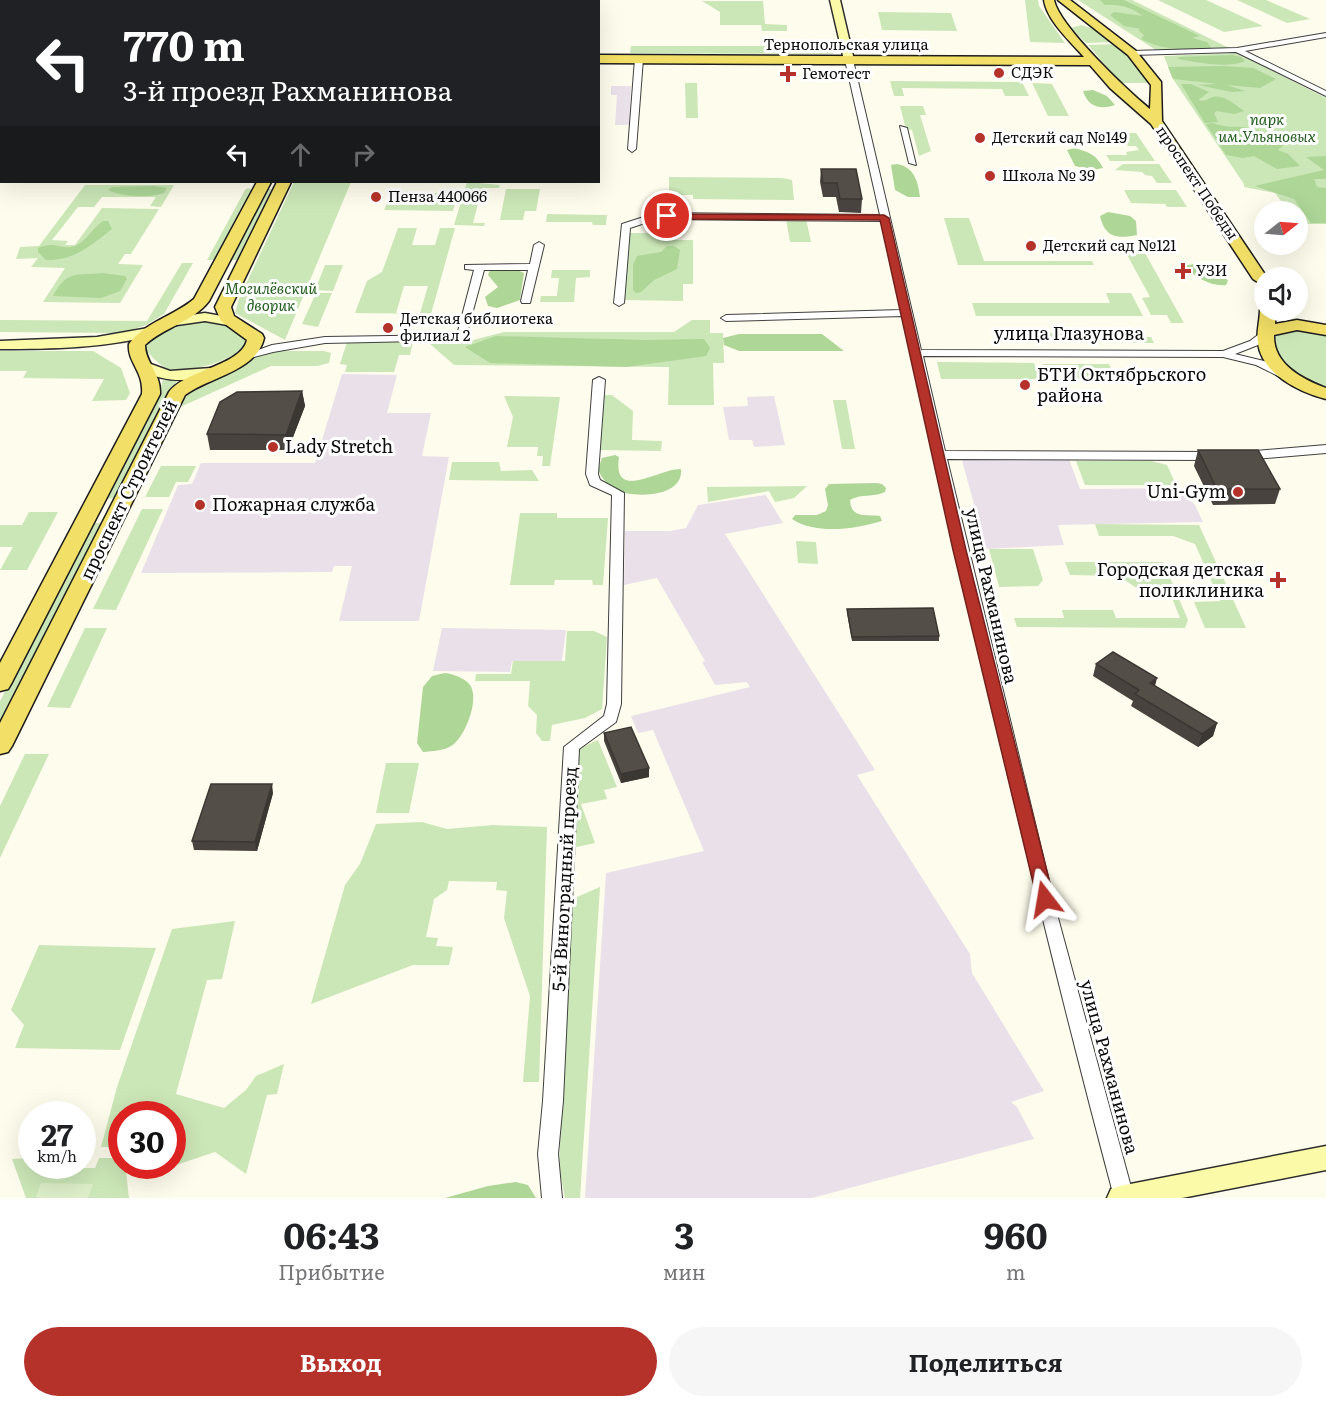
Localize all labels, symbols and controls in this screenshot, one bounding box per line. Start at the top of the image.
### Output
text: 770 m [123,12,245,74]
icon: left [24,24,102,102]
street label: Тернопольская улица [763,32,929,55]
place label: СДЭК [1011,60,1053,83]
place label: Гемотест [802,61,871,84]
marker: Гемотест [779,65,797,83]
marker: СДЭК [992,66,1006,80]
text: 3-й проезд Рахманинова [123,69,452,109]
park label: парк им.Ульяновых [1218,107,1316,147]
street label: проспект Победы [1151,121,1245,244]
place label: Детский сад №149 [992,125,1127,148]
marker: Детский сад №149 [973,131,987,145]
icon: left [221,138,254,171]
icon: ahead [284,138,317,171]
icon: right [347,138,380,171]
place label: Школа № 39 [1002,163,1095,186]
marker: Школа № 39 [983,169,997,183]
place label: Пенза 440066 [388,184,487,207]
marker: Пенза 440066 [369,190,383,204]
pin [641,190,692,241]
icon: arrive [650,199,683,232]
north arrow [1254,201,1308,255]
map controls [1254,201,1308,321]
place label: Детский сад №121 [1043,233,1176,256]
marker: Детский сад №121 [1024,239,1038,253]
place label: УЗИ [1196,258,1227,281]
marker: УЗИ [1174,262,1192,280]
button: sound [1254,267,1308,321]
park label: Могилёвский дворик [225,276,317,316]
place label: Детская библиотека филиал 2 [400,306,554,346]
street label: улица Глазунова [994,319,1144,346]
marker: Детская библиотека филиал 2 [381,321,395,335]
place label: БТИ Октябрьского района [1037,360,1206,408]
marker: БТИ Октябрьского района [1018,378,1032,392]
street label: проспект Строителей [72,394,183,584]
place label: Lady Stretch [285,432,393,459]
marker: Lady Stretch [266,440,280,454]
place label: Uni-Gym [1146,477,1226,504]
marker: Uni-Gym [1231,485,1245,499]
place label: Пожарная служба [212,490,376,517]
marker: Пожарная служба [193,498,207,512]
street label: улица Рахманинова [959,505,1026,687]
place label: Городская детская поликлиника [1097,555,1264,603]
marker: Городская детская поликлиника [1269,571,1287,589]
street label: 5-й Виноградный проезд [544,766,583,992]
position arrow [1013,867,1077,931]
street label: улица Рахманинова [1074,976,1147,1157]
speed limit sign: 30 [108,1101,186,1179]
text: 27 [41,1111,73,1155]
text: km/h [37,1144,77,1167]
text: 06:43 [283,1207,380,1260]
text: 3 [674,1207,694,1260]
text: 960 [984,1207,1048,1260]
text: Прибытие [278,1256,385,1286]
text: мин [663,1256,705,1286]
text: m [1006,1256,1025,1286]
button: Выход [24,1327,657,1396]
button: Поделиться [669,1327,1302,1396]

